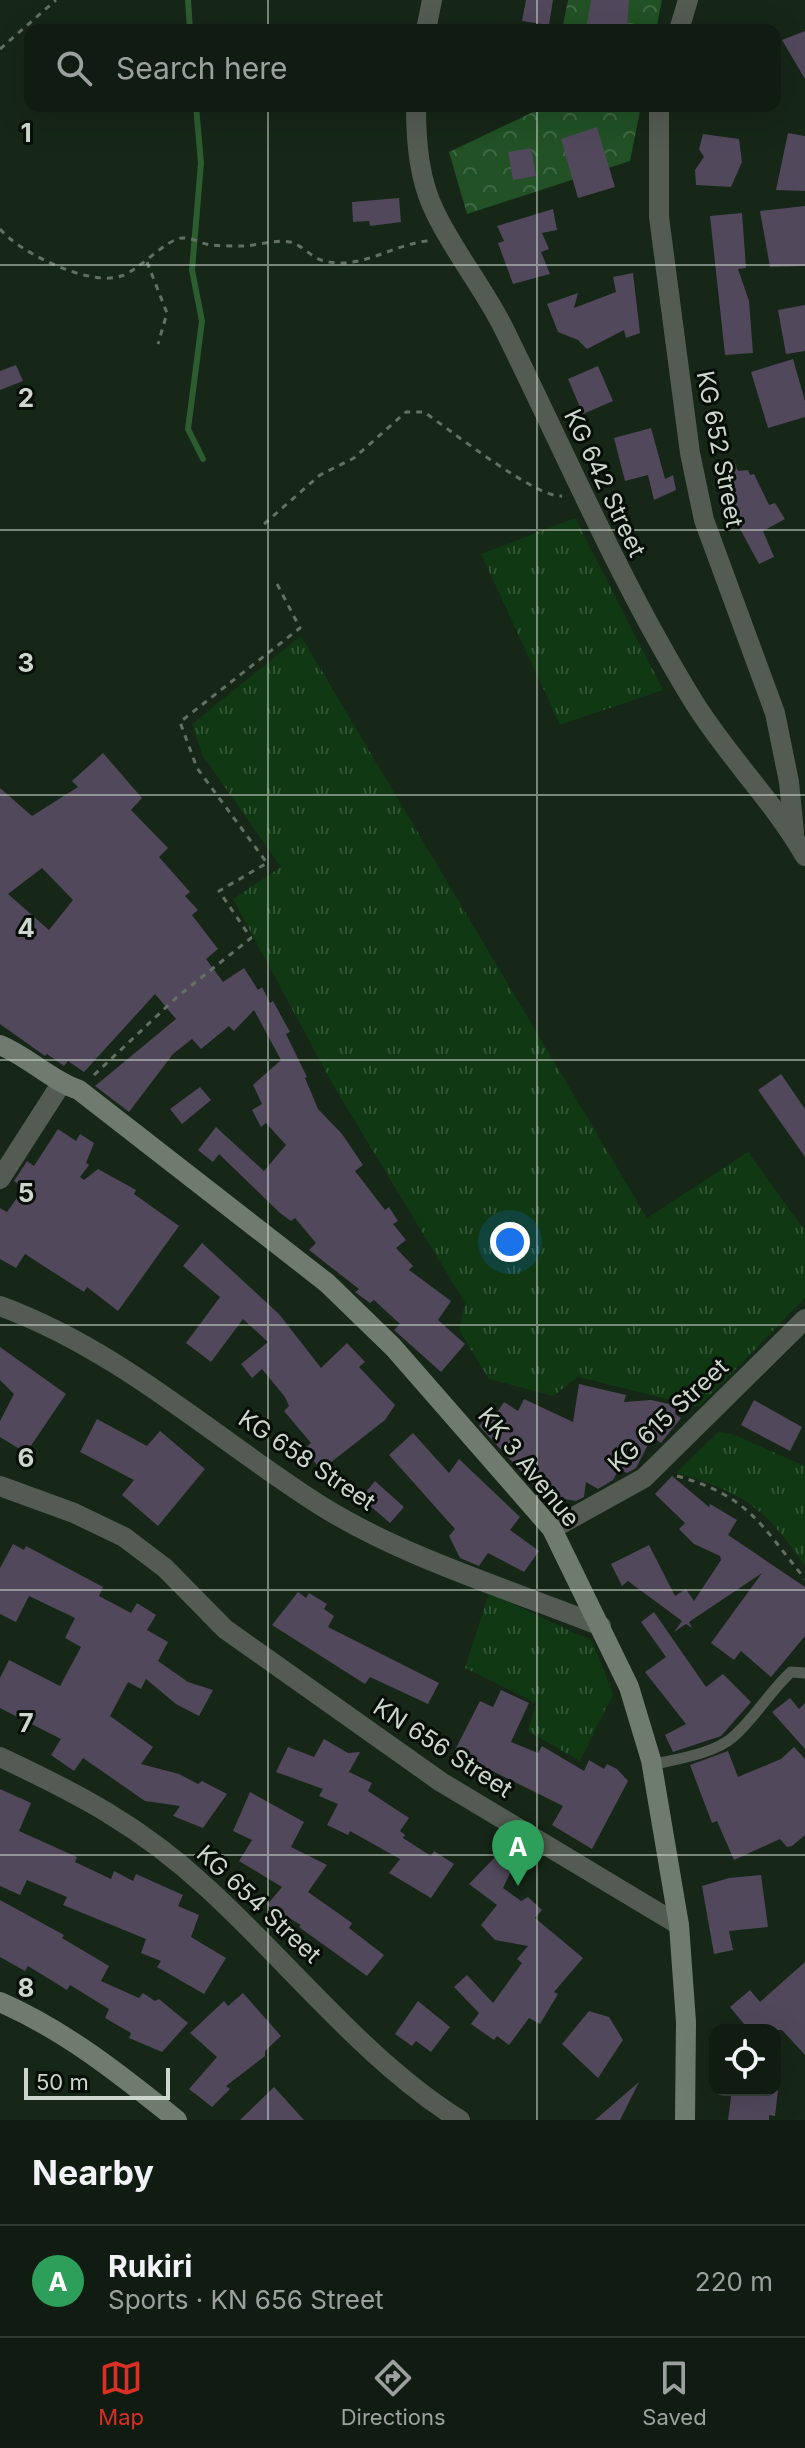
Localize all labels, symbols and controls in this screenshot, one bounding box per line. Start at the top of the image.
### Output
search box [24,24,781,112]
icon: search [52,46,96,90]
text: Search here [116,50,288,86]
text: 1 [20,117,32,148]
street label: KG 652 Street [691,368,749,530]
text: 2 [18,382,34,413]
street label: KG 642 Street [558,405,652,562]
text: 3 [18,647,34,678]
text: 4 [17,912,35,943]
text: 5 [18,1177,34,1208]
your location [490,1222,530,1262]
street label: KG 615 Street [602,1352,734,1478]
street label: KK 3 Avenue [472,1402,586,1532]
street label: KG 658 Street [233,1404,381,1516]
text: 6 [18,1442,34,1473]
street label: KN 656 Street [368,1692,518,1804]
text: 7 [18,1707,34,1738]
pin: A [492,1820,544,1886]
street label: KG 654 Street [191,1839,327,1969]
text: 8 [18,1972,34,2003]
map controls [709,2024,781,2096]
button: locate [709,2024,781,2096]
scale bar [24,2064,170,2100]
text: 50 m [36,2069,89,2095]
text: Nearby [32,2152,154,2193]
text: Rukiri [108,2248,192,2284]
text: A [48,2266,68,2297]
text: 220 m [695,2266,773,2297]
text: Sports · KN 656 Street [108,2284,384,2315]
tab: Map [98,2356,144,2430]
tab: Directions [341,2356,446,2430]
tab: Saved [642,2356,707,2430]

